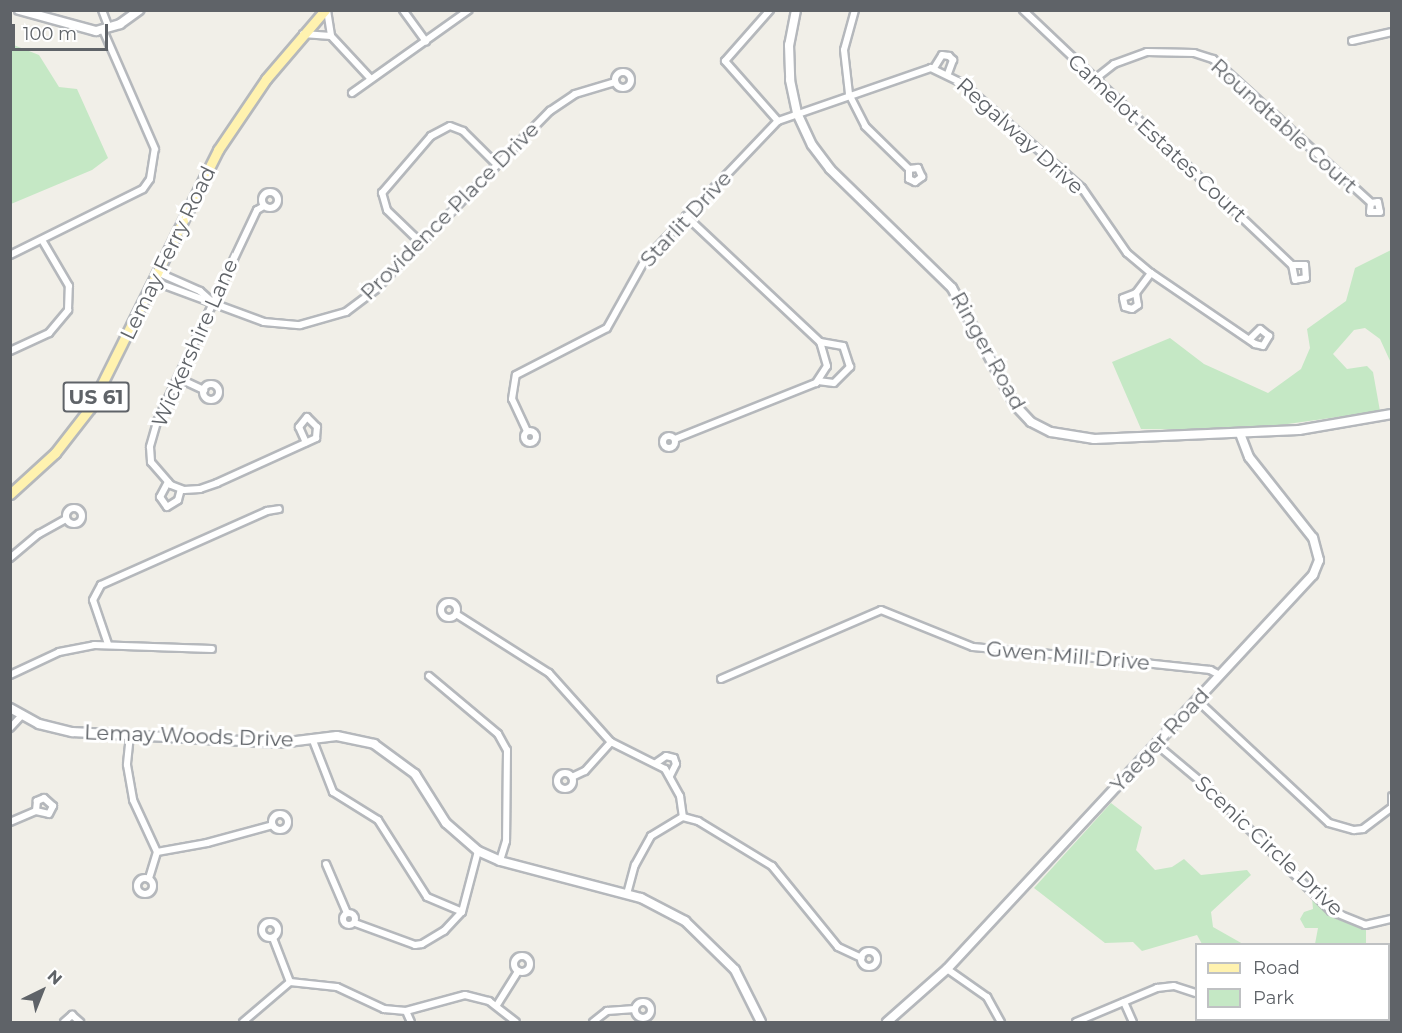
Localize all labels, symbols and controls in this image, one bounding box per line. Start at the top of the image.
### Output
scale bar [15,12,111,50]
text: 100 m [23,23,77,45]
street label: Camelot Estates Court [1062,49,1252,227]
street label: Roundtable Court [1206,54,1362,198]
street label: Regalway Drive [951,72,1089,200]
street label: Providence Place Drive [356,117,544,305]
street label: Lemay Ferry Road [115,162,221,344]
street label: Starlit Drive [635,166,737,272]
street label: Wickershire Lane [147,255,243,431]
street label: Ringer Road [945,288,1031,414]
road number: US 61 [62,380,130,414]
street label: Gwen Mill Drive [985,636,1151,676]
street label: Yaeger Road [1105,683,1215,797]
street label: Lemay Woods Drive [84,720,294,752]
street label: Scenic Circle Drive [1190,771,1348,921]
legend [1195,943,1390,1021]
text: Road [1253,957,1300,979]
north arrow [12,961,72,1021]
text: N [43,966,66,989]
text: Park [1253,987,1294,1009]

